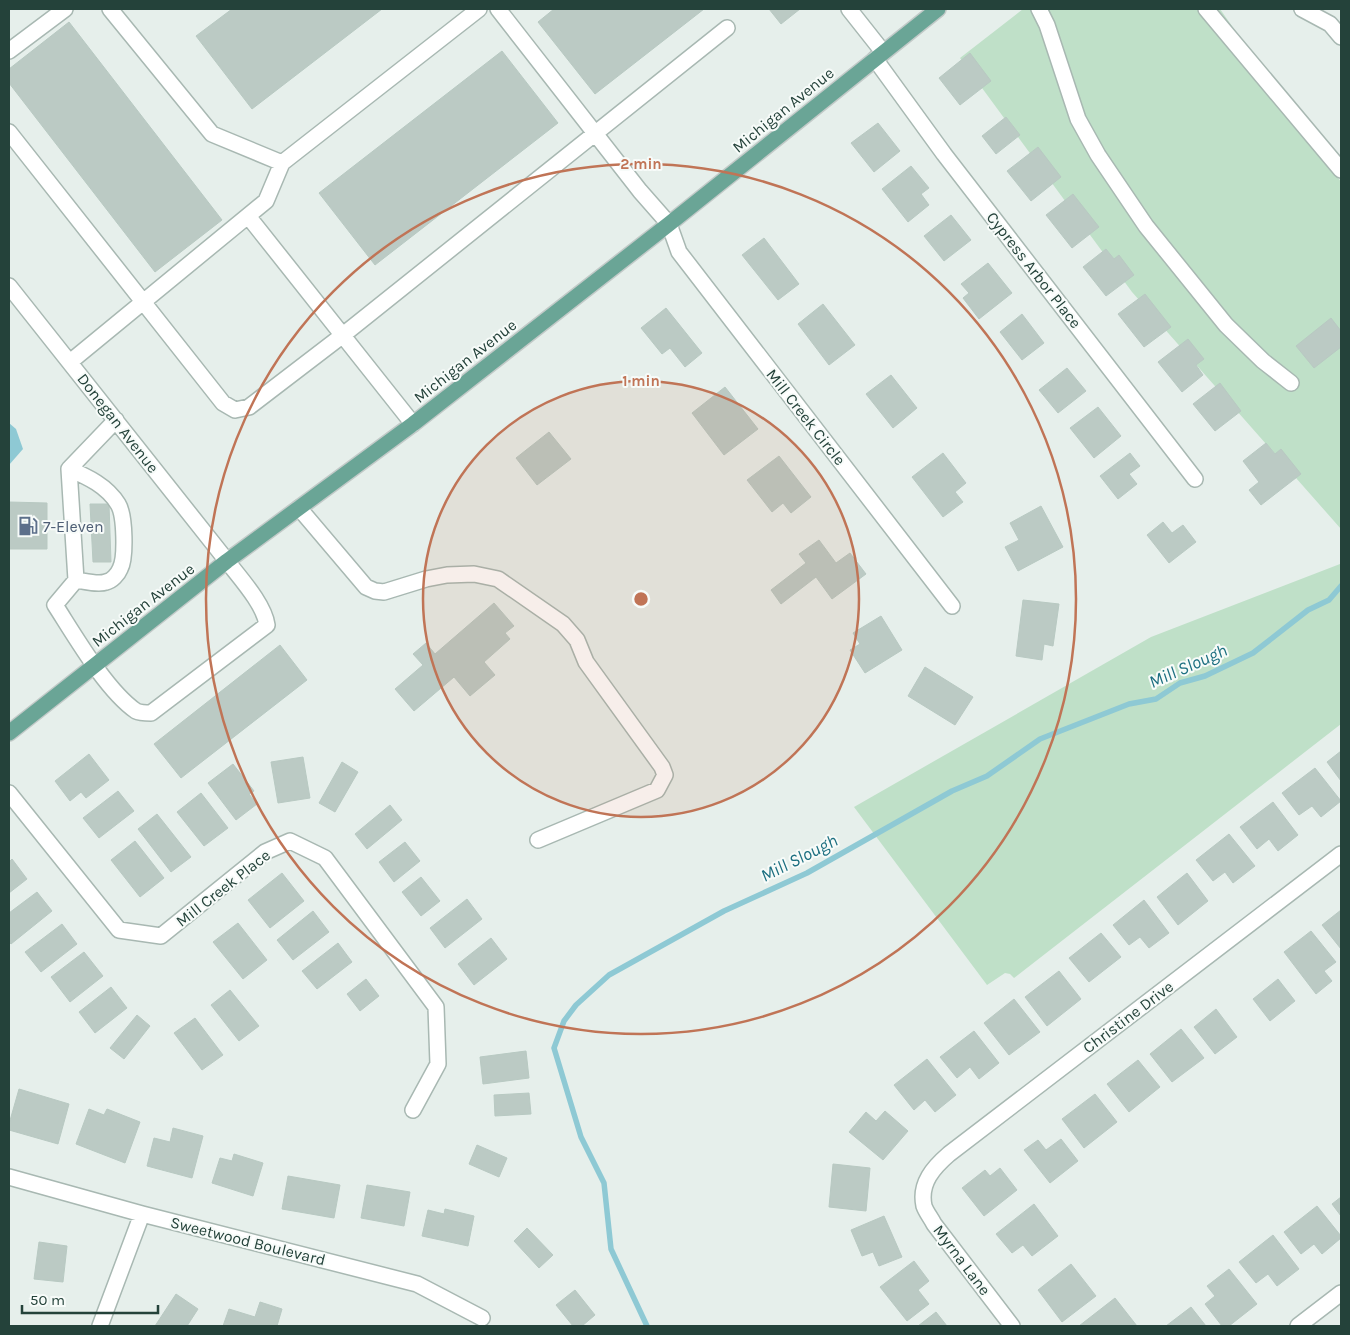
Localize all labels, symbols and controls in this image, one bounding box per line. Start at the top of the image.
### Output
street label: Michigan Avenue [728,63,838,157]
text: 2 min [620,155,662,173]
street label: Cypress Arbor Place [983,208,1085,332]
street label: Michigan Avenue [410,315,520,407]
street label: Mill Creek Circle [762,365,850,469]
street label: Donegan Avenue [73,369,163,477]
text: 1 min [622,372,660,390]
fuel station icon: 7-Eleven [17,515,39,537]
place label: 7-Eleven [43,517,104,536]
street label: Michigan Avenue [88,559,198,651]
centre of rings [632,590,650,608]
water label: Mill Slough [1145,639,1231,693]
water label: Mill Slough [757,829,841,887]
street label: Mill Creek Place [172,845,274,931]
street label: Christine Drive [1079,977,1177,1057]
street label: Sweetwood Boulevard [168,1213,328,1269]
street label: Myrna Lane [929,1221,995,1299]
scale bar [22,1282,159,1314]
text: 50 m [30,1291,65,1309]

